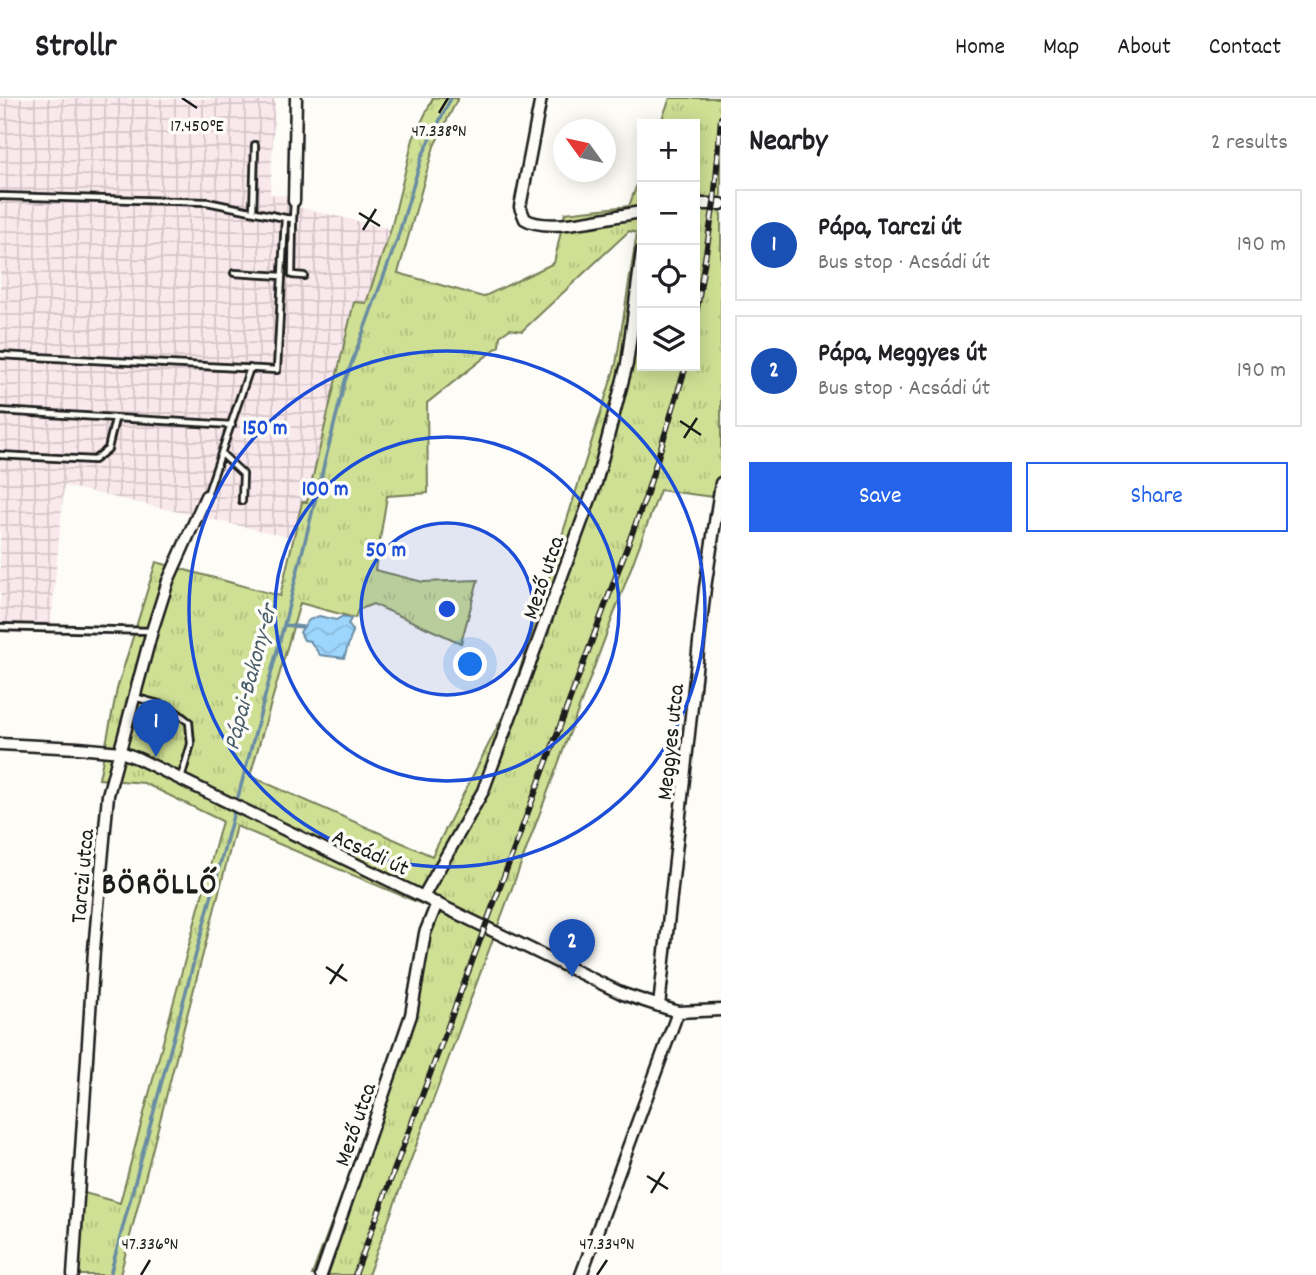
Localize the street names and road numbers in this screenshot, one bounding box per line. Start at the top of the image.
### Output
street label: Mező utca [516,531,575,624]
street label: Meggyes utca [650,681,695,802]
street label: Acsádi út [326,822,413,886]
street label: Tarczi utca [64,827,105,925]
street label: Mező utca [328,1078,387,1171]

